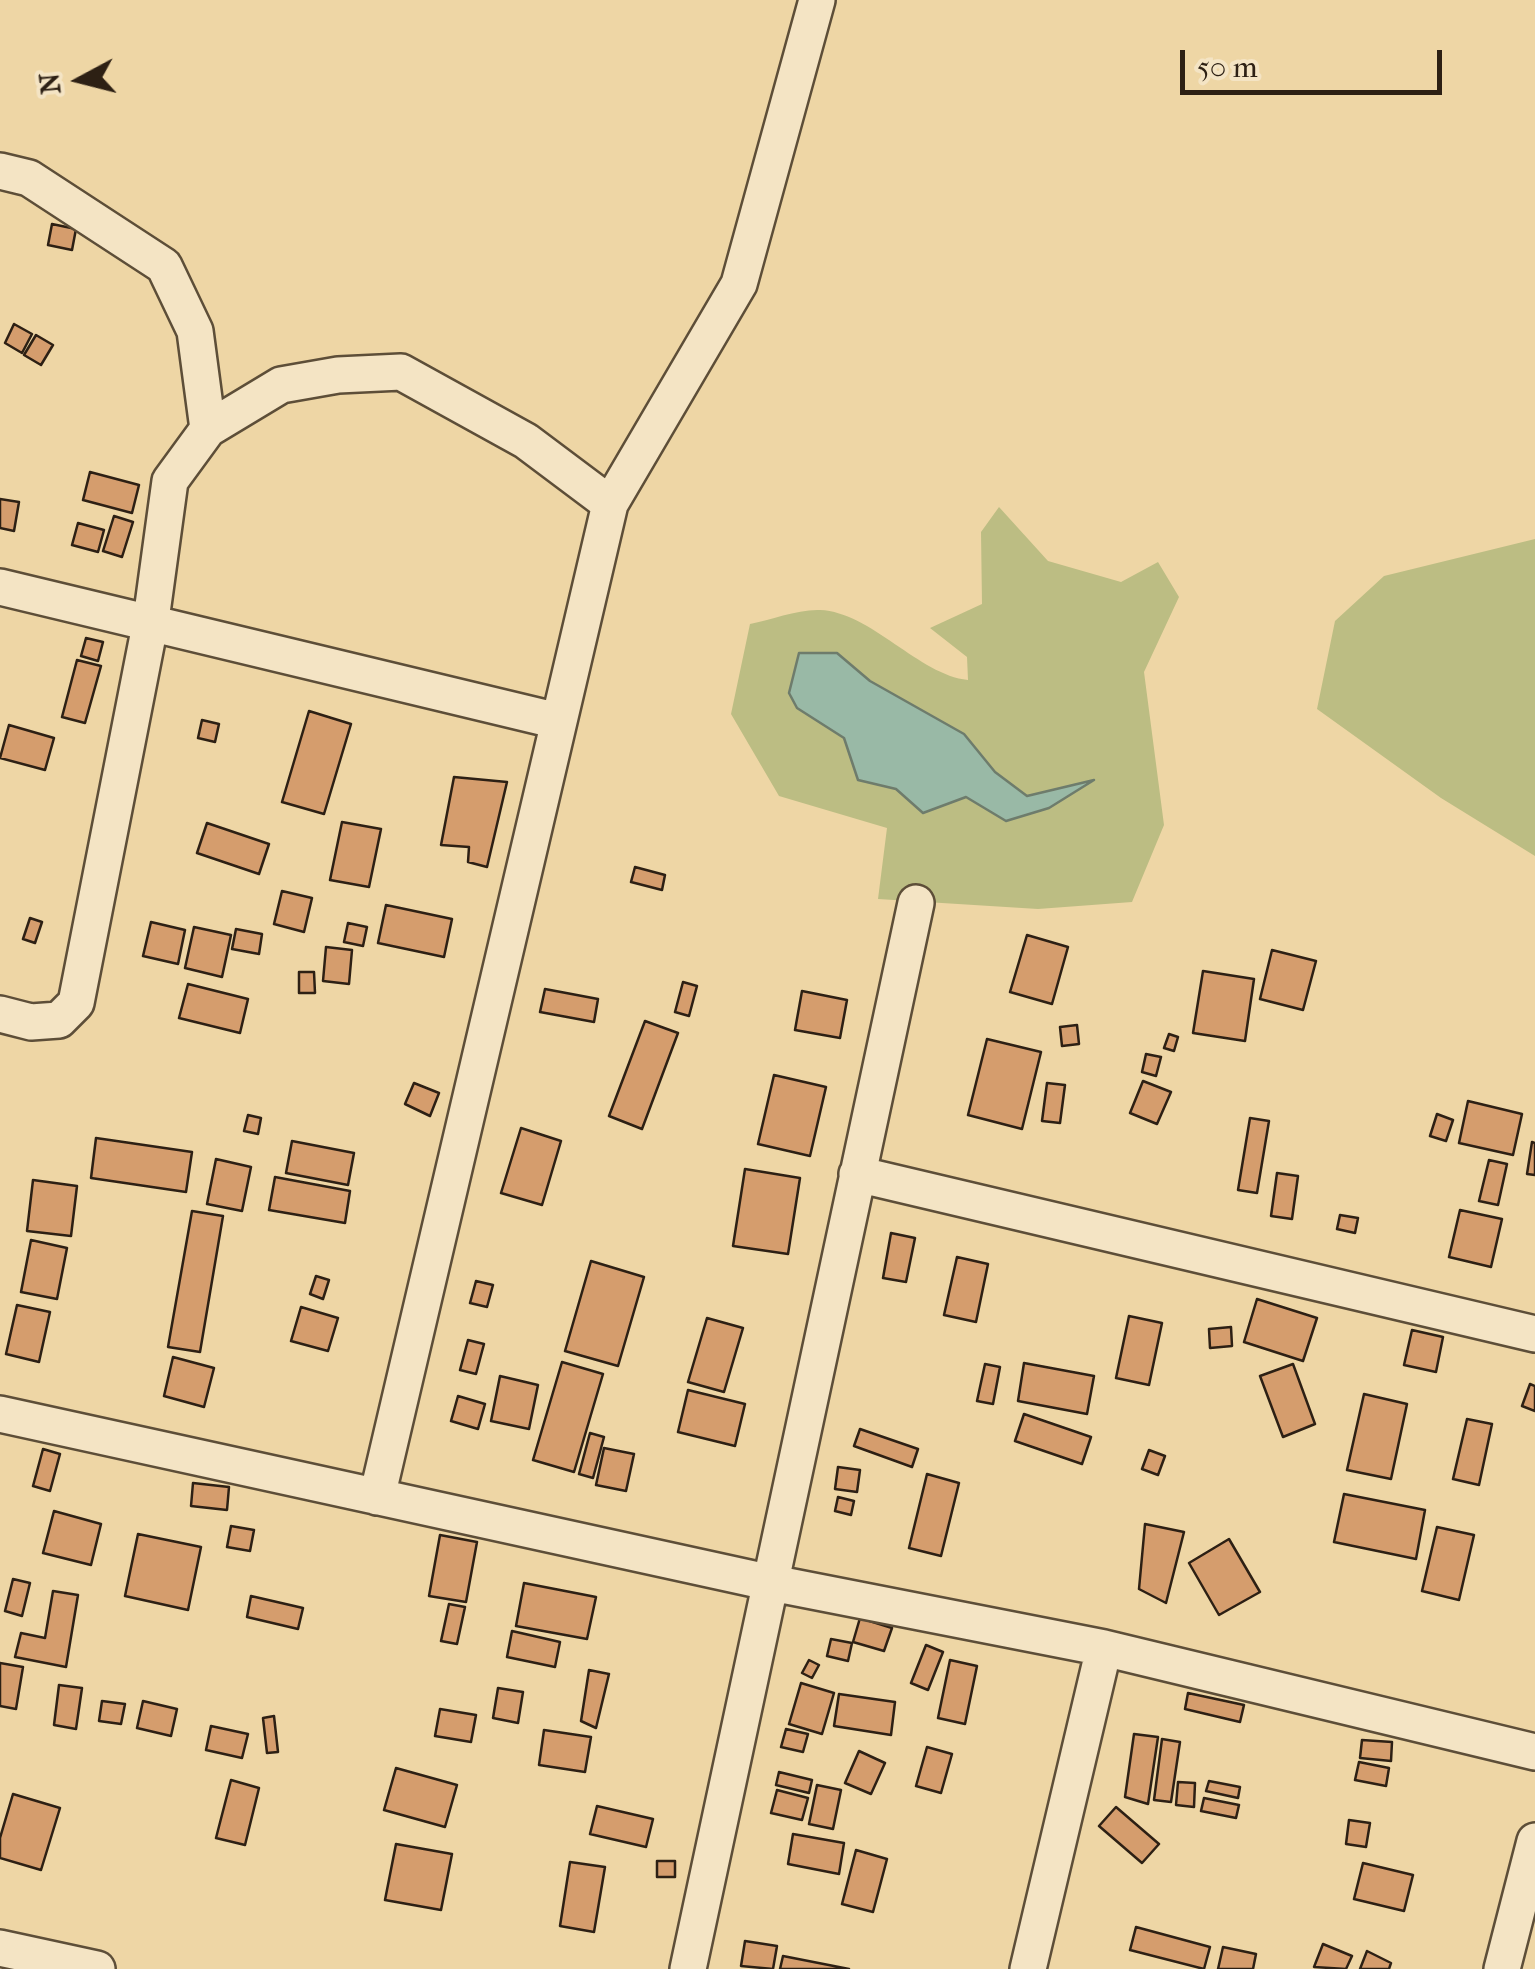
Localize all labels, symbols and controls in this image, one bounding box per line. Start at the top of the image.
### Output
north arrow [30,30,130,130]
scale bar [1185,30,1448,92]
text: 50 m [1197,50,1258,85]
text: N [32,71,67,96]

